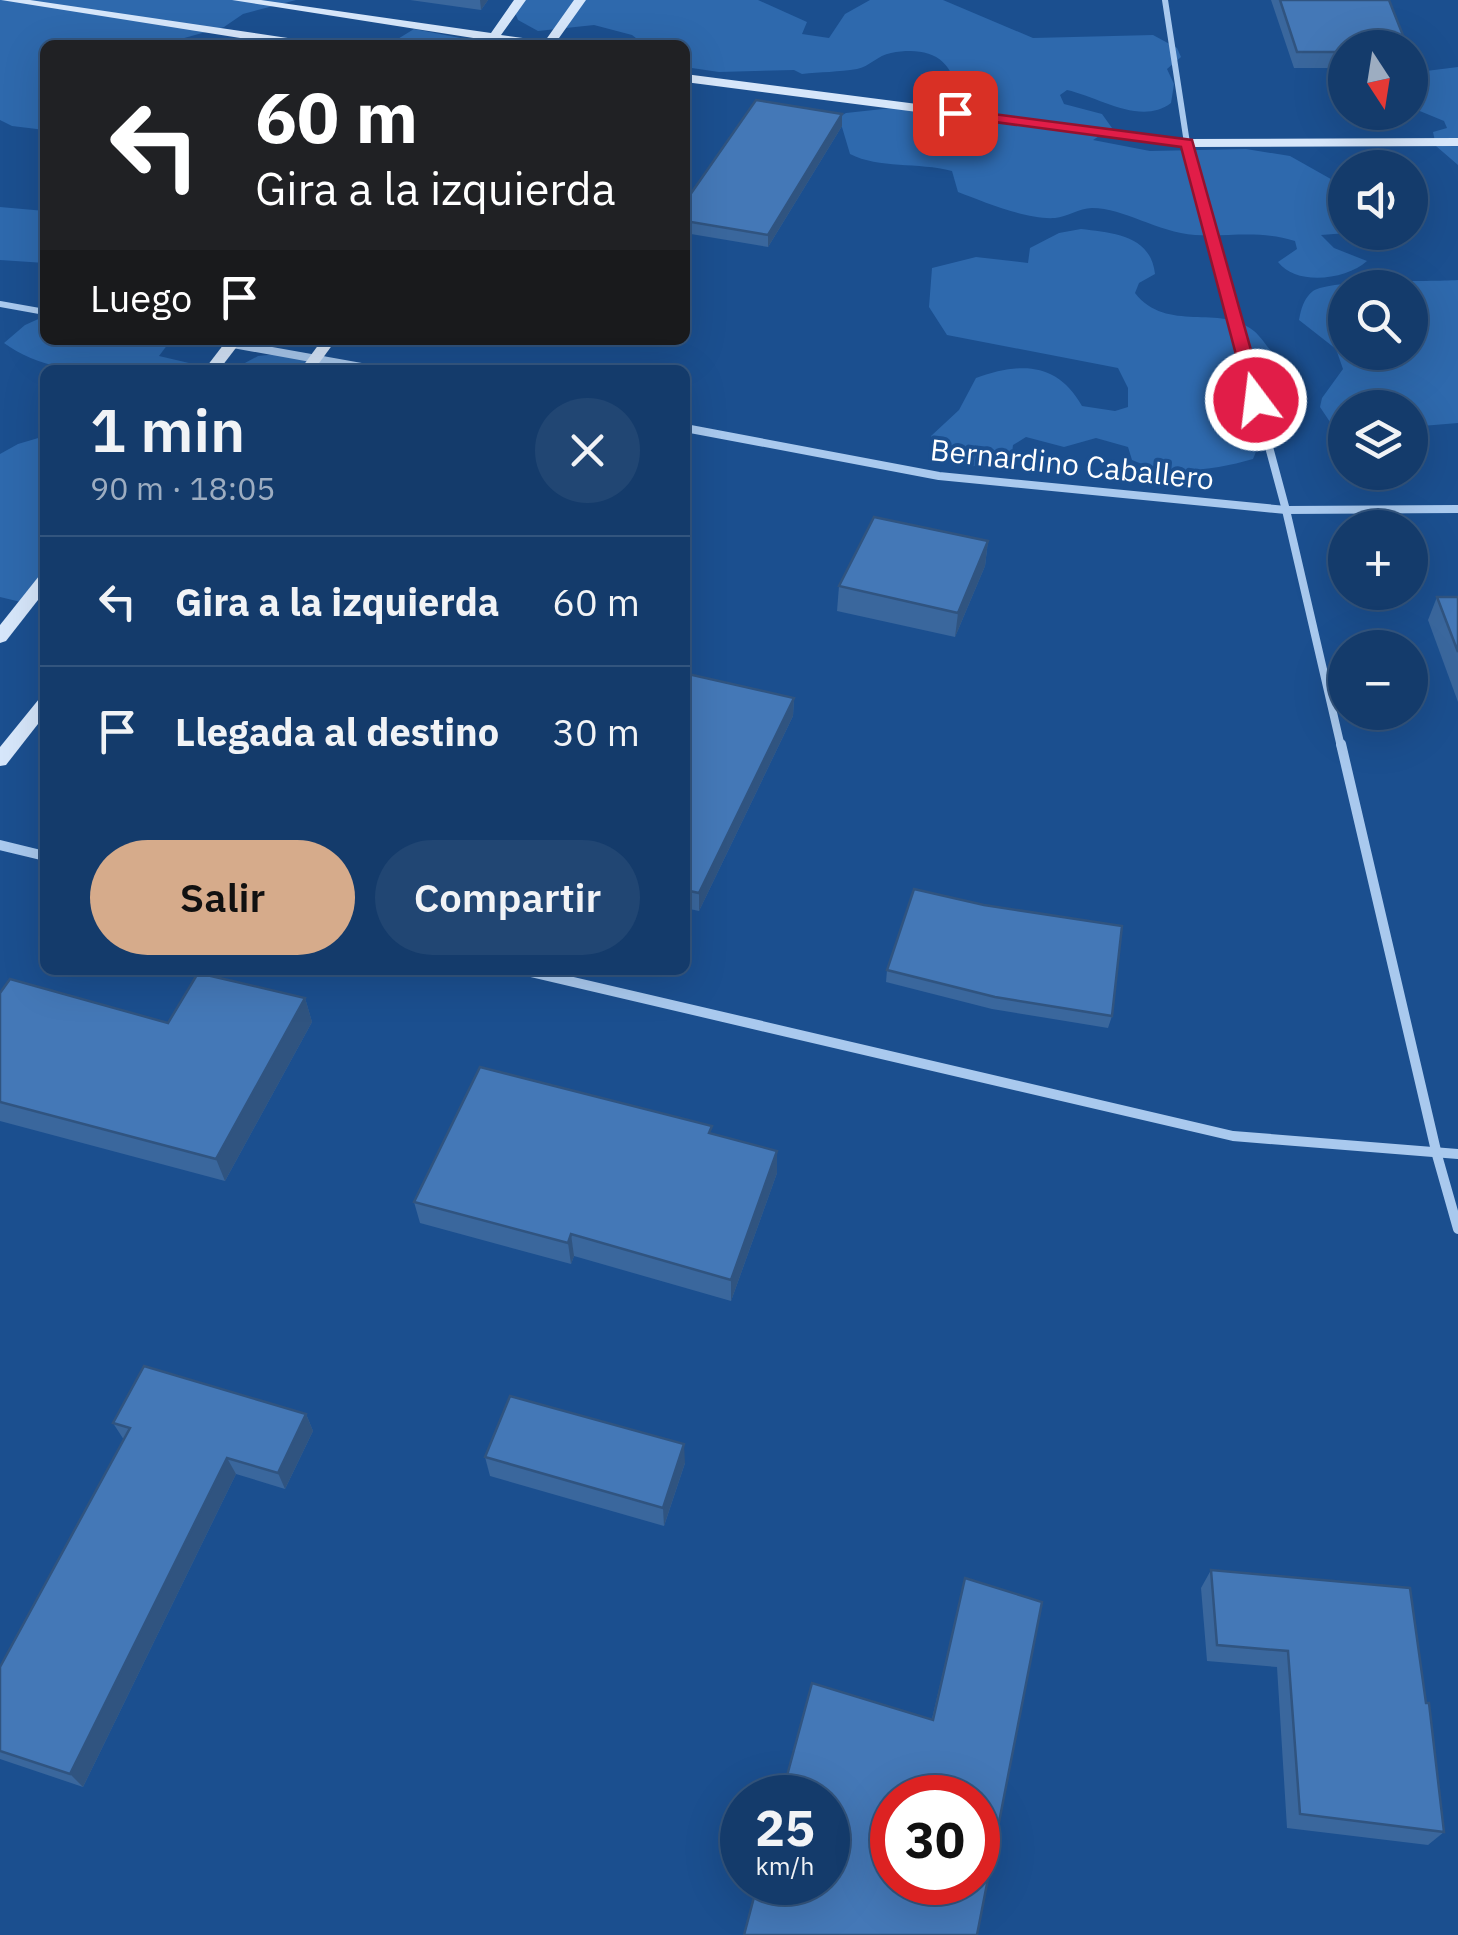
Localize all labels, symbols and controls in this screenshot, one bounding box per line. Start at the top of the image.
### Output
north arrow [1328,30,1428,130]
map controls [1328,30,1428,730]
text: 60 m [255,71,418,162]
pin [913,71,998,156]
icon: left [90,80,220,210]
icon: arrive [928,86,983,141]
button: sound [1328,150,1428,250]
text: Gira a la izquierda [255,159,616,217]
icon: arrive [212,270,267,325]
button: search [1328,270,1428,370]
text: Luego [90,273,192,322]
position arrow [1204,348,1308,452]
text: 1 min [90,390,245,469]
button: layers [1328,390,1428,490]
button: close [535,398,640,503]
street label: Bernardino Caballero [928,429,1216,498]
text: 90 m · 18:05 [90,467,276,509]
button: + [1328,510,1428,610]
icon: left [90,574,145,629]
text: Gira a la izquierda [175,577,499,626]
text: 60 m [552,577,640,626]
button: − [1328,630,1428,730]
icon: arrive [90,704,145,759]
text: Llegada al destino [175,707,499,756]
text: 30 m [552,707,640,756]
button: Salir [90,840,355,955]
button: Compartir [375,840,640,955]
speed limit sign: 30 [870,1775,1000,1905]
text: 25 [755,1795,815,1860]
text: km/h [756,1849,814,1882]

